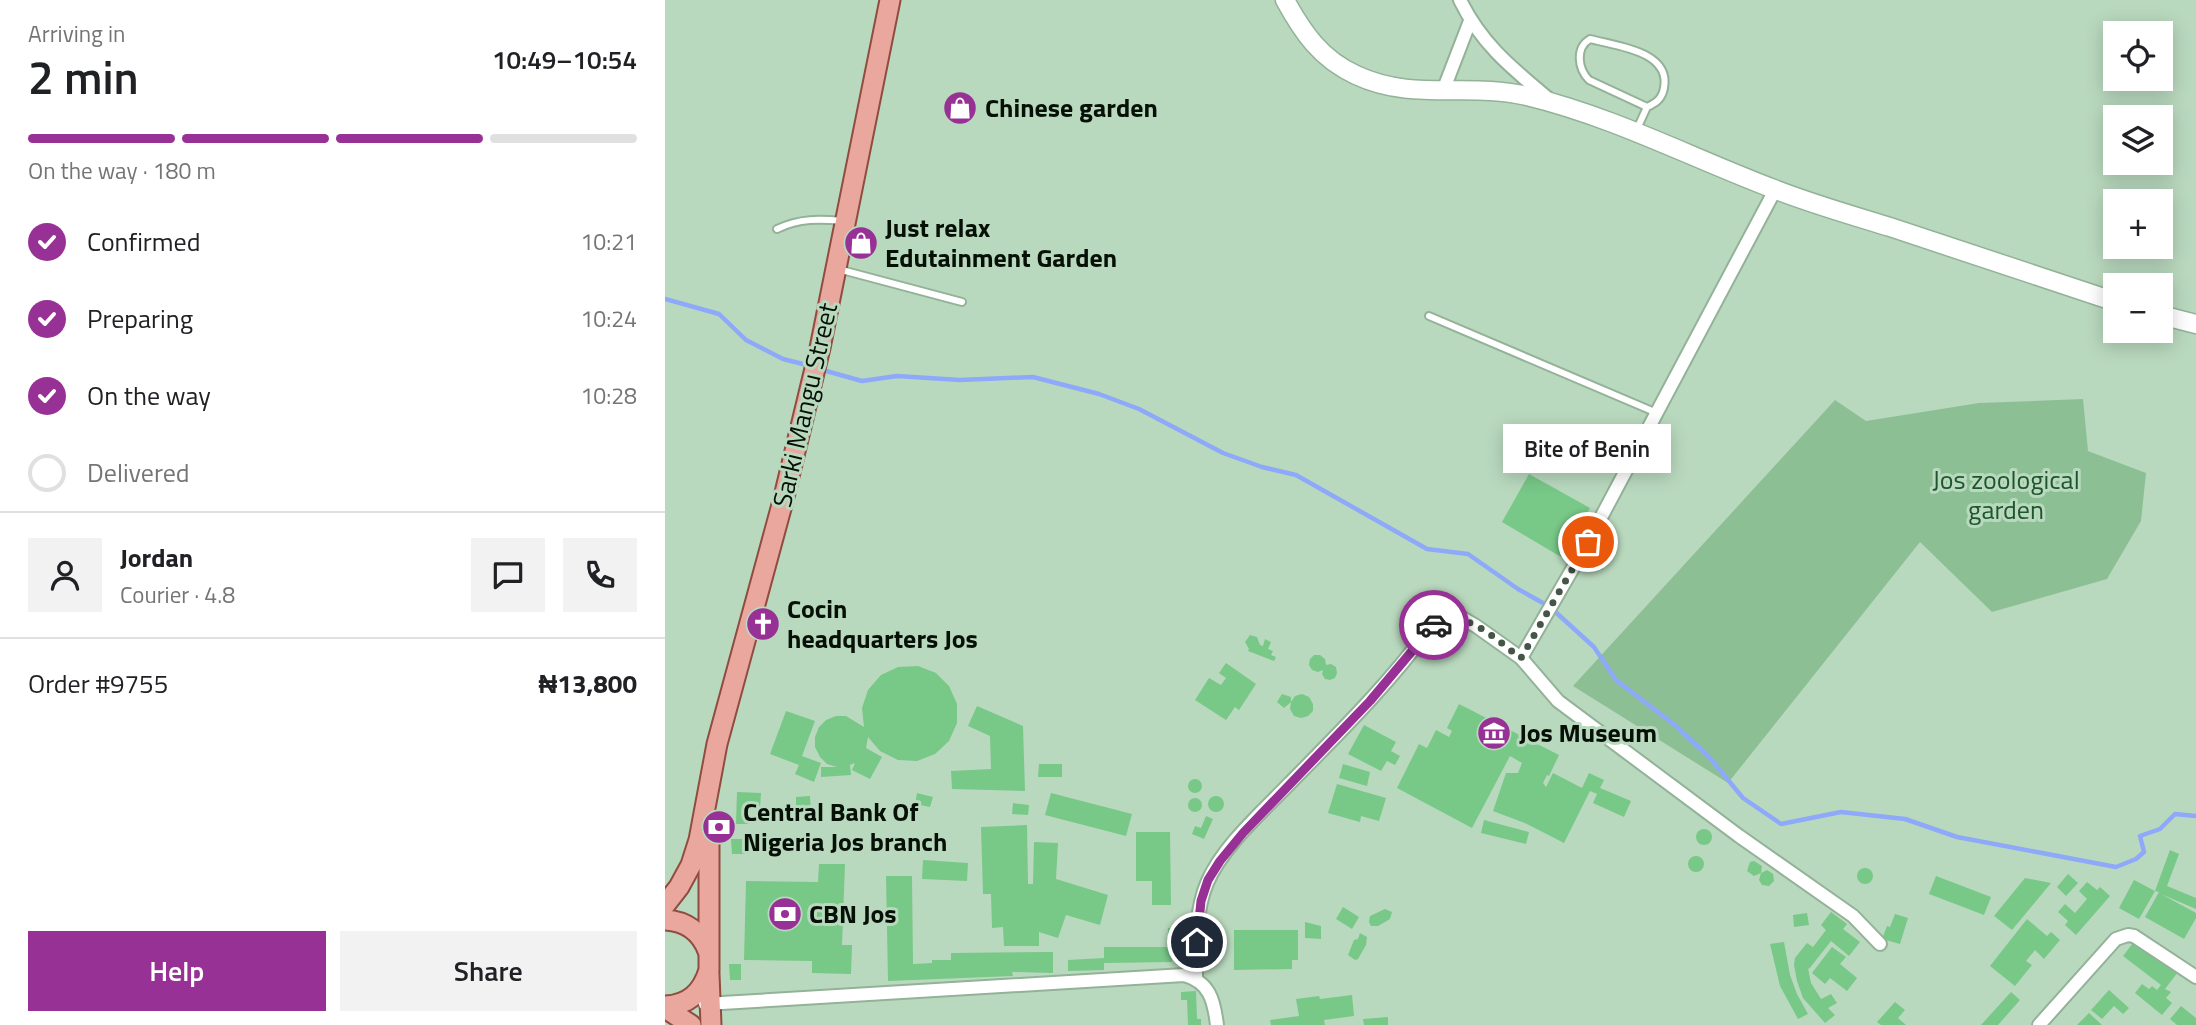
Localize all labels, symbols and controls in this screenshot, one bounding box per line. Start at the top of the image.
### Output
text: Arriving in [28,16,125,51]
map controls [2103,21,2173,343]
button: locate [2103,21,2173,91]
text: 10:49–10:54 [492,40,637,79]
text: 2 min [28,42,139,112]
place label: Chinese garden [985,88,1158,127]
shop icon: Chinese garden [941,89,979,127]
button: layers [2103,105,2173,175]
text: On the way · 180 m [28,153,216,188]
button: + [2103,189,2173,259]
place label: Just relax Edutainment Garden [885,208,1117,277]
text: Confirmed [87,222,201,261]
icon: check [28,223,66,261]
text: 10:21 [580,224,637,259]
shop icon: Just relax Edutainment Garden [842,224,880,262]
button: − [2103,273,2173,343]
text: Preparing [87,299,193,338]
street label: Sarki Mangu Street [762,299,847,511]
icon: check [28,300,66,338]
text: 10:24 [580,301,637,336]
text: On the way [87,376,211,415]
icon: check [28,377,66,415]
text: 10:28 [580,378,637,413]
callout: Bite of Benin [1504,423,1672,472]
text: Bite of Benin [1524,431,1650,466]
text: Delivered [87,453,190,492]
park label: Jos zoological garden [1932,460,2080,529]
pin [1558,512,1618,572]
icon: bag [1569,523,1607,561]
button: person [28,538,102,612]
text: Jordan [120,538,193,577]
button: chat [471,538,545,612]
button: phone [563,538,637,612]
text: Courier · 4.8 [120,577,235,612]
place label: Cocin headquarters Jos [787,589,978,658]
courier [1399,590,1469,660]
church icon: Cocin headquarters Jos [744,605,782,643]
icon: car [1415,606,1453,644]
text: Order #9755 [28,664,168,703]
text: ₦13,800 [539,664,637,703]
place label: Jos Museum [1519,713,1657,752]
museum icon: Jos Museum [1475,714,1513,752]
place label: Central Bank Of Nigeria Jos branch [743,792,947,861]
bank icon: Central Bank Of Nigeria Jos branch [700,808,738,846]
place label: CBN Jos [809,894,897,933]
bank icon: CBN Jos [766,895,804,933]
pin [1167,912,1227,972]
icon: home [1178,923,1216,961]
button: Help [28,931,326,1011]
button: Share [340,931,637,1011]

